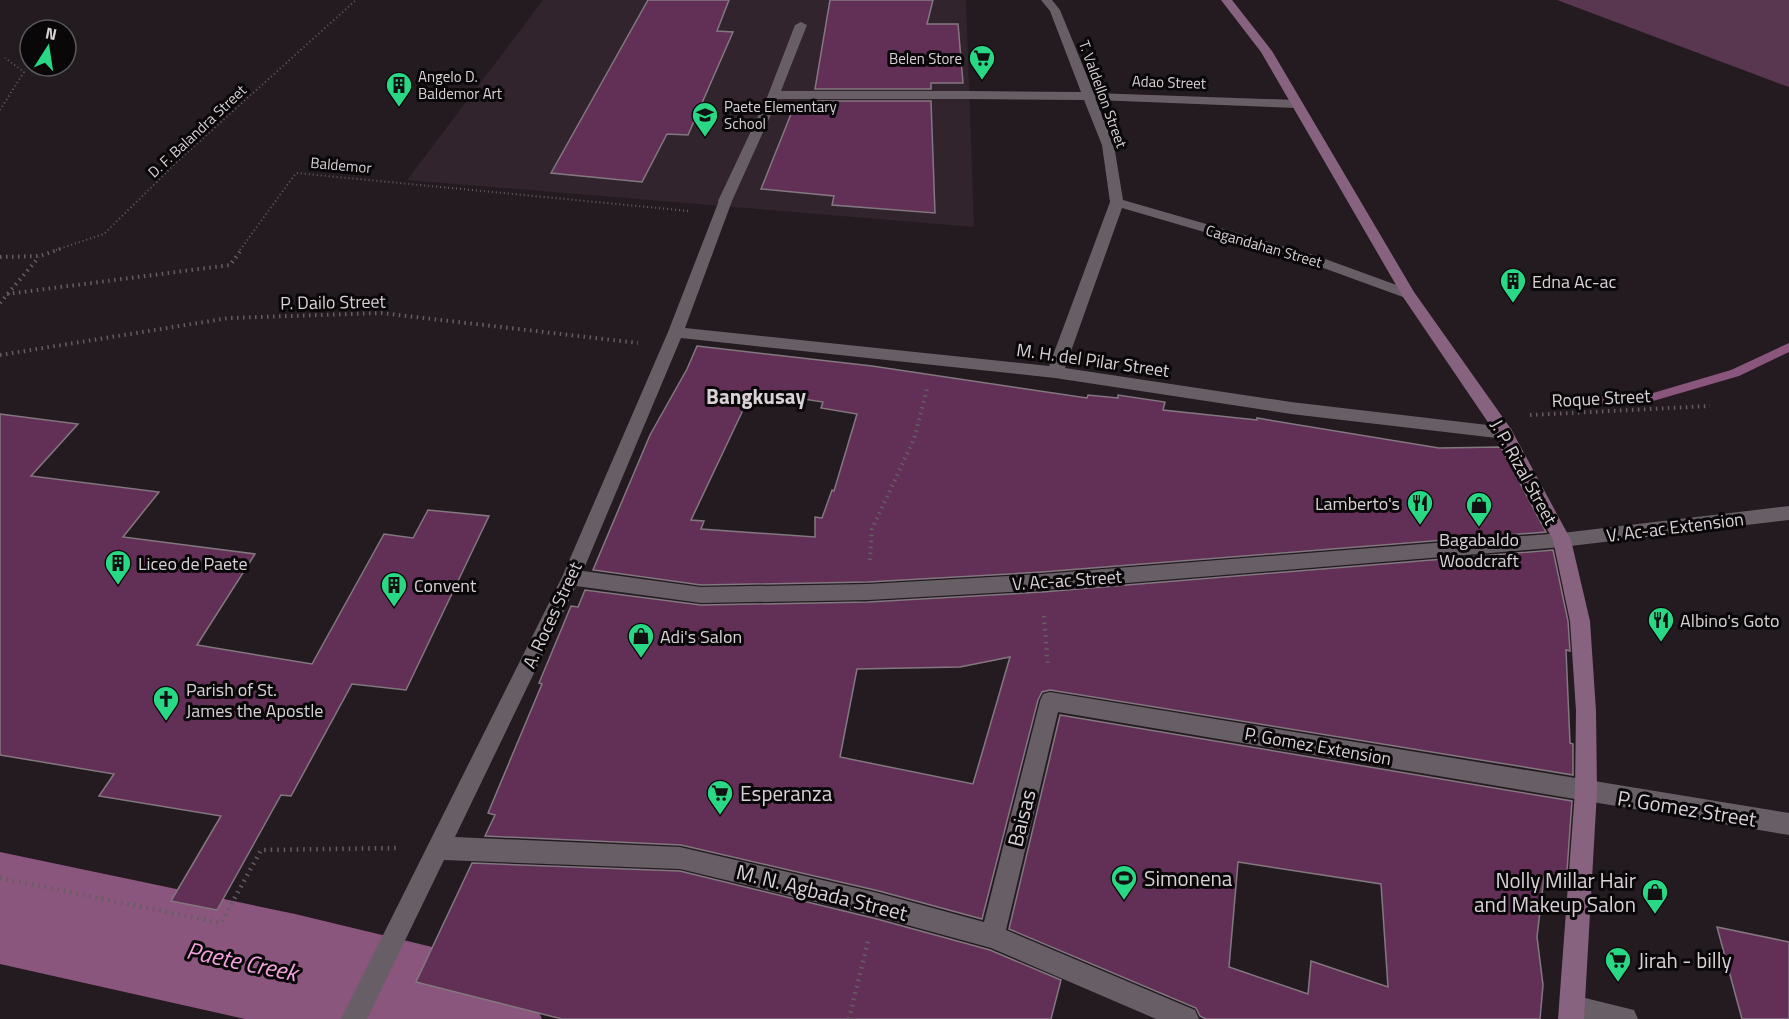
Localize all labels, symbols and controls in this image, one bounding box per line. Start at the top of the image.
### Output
north arrow [18,18,78,78]
text: N [43,20,59,46]
street label: T. Valdellon Street [1073,37,1133,152]
supermarket icon: Belen Store [967,43,997,81]
place label: Belen Store [889,47,962,70]
place label: Angelo D. Baldemor Art [418,65,503,105]
street label: Adao Street [1132,69,1207,95]
building icon: Angelo D. Baldemor Art [384,70,414,108]
street label: D. F. Balandra Street [142,79,252,183]
place label: Paete Elementary School [724,95,837,135]
school or university icon: Paete Elementary School [690,100,720,138]
street label: Baldemor [309,151,373,179]
street label: Cagandahan Street [1203,218,1326,274]
building icon: Edna Ac-ac [1498,266,1528,304]
place label: Edna Ac-ac [1532,268,1616,295]
street label: P. Dailo Street [280,288,387,316]
street label: M. H. del Pilar Street [1015,336,1172,384]
district label: Bangkusay [706,380,806,412]
street label: Roque Street [1551,382,1652,414]
street label: J. P. Rizal Street [1484,414,1564,530]
restaurant icon: Lamberto's [1405,488,1435,526]
place label: Lamberto's [1315,490,1400,517]
shop icon: Bagabaldo Woodcraft [1464,490,1494,528]
street label: V. Ac-ac Extension [1605,505,1745,549]
place label: Bagabaldo Woodcraft [1439,526,1519,574]
building icon: Liceo de Paete [103,548,133,586]
place label: Liceo de Paete [138,550,247,577]
street label: A. Roces Street [516,557,589,673]
street label: V. Ac-ac Street [1011,563,1124,597]
building icon: Convent [379,570,409,608]
place label: Convent [414,572,477,599]
restaurant icon: Albino's Goto [1646,605,1676,643]
place label: Albino's Goto [1680,607,1780,634]
shop icon: Adi's Salon [626,621,656,659]
place label: Adi's Salon [660,623,742,650]
place label: Parish of St. James the Apostle [186,676,323,724]
church icon: Parish of St. James the Apostle [151,684,181,722]
street label: P. Gomez Extension [1242,720,1394,772]
place label: Esperanza [740,777,833,809]
supermarket icon: Esperanza [705,778,735,816]
street label: P. Gomez Street [1615,781,1759,835]
street label: Baisas [998,786,1044,850]
street label: M. N. Agbada Street [733,855,911,929]
place label: Simonena [1144,862,1233,894]
sports icon: Simonena [1109,863,1139,901]
place label: Nolly Millar Hair and Makeup Salon [1474,864,1636,920]
shop icon: Nolly Millar Hair and Makeup Salon [1640,877,1670,915]
water label: Paete Creek [183,932,304,991]
place label: Jirah - billy [1638,944,1732,976]
supermarket icon: Jirah - billy [1603,945,1633,983]

